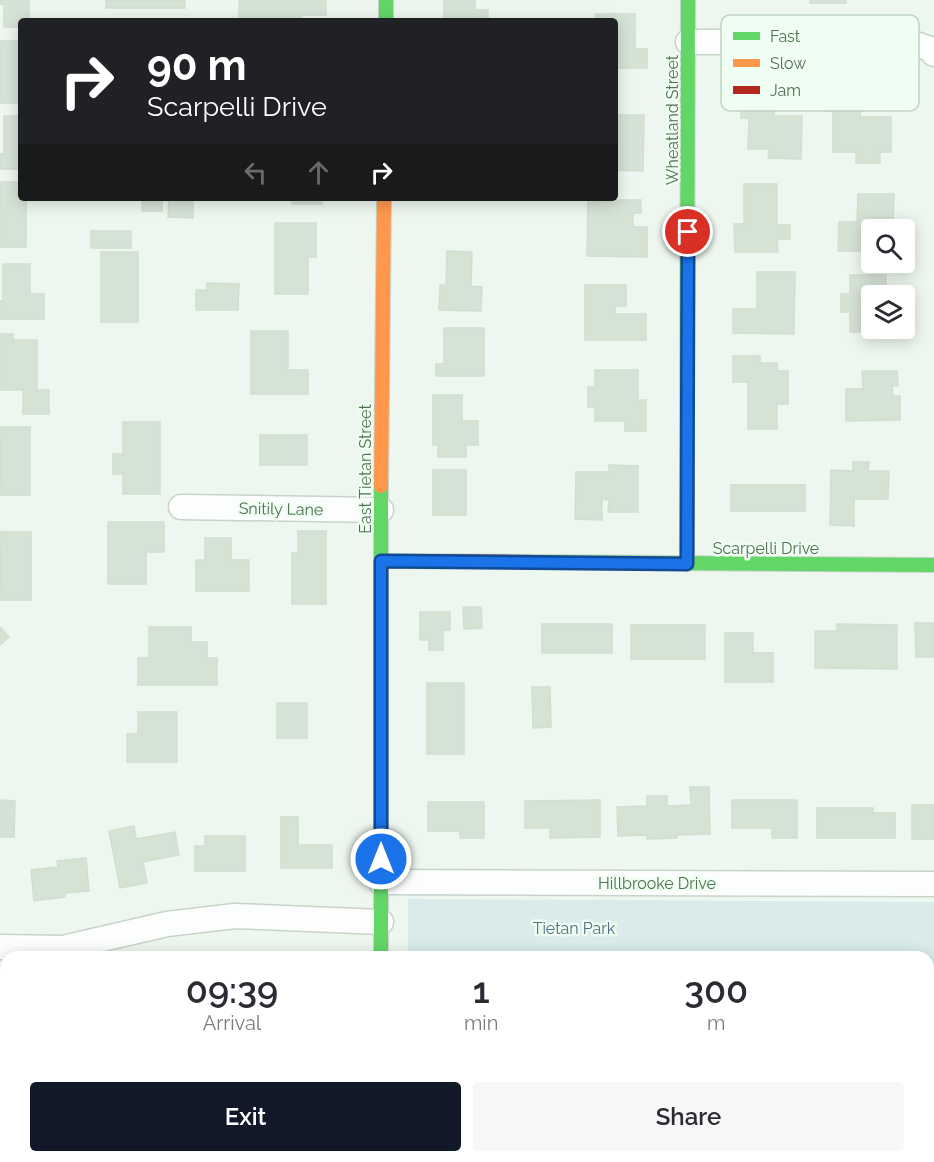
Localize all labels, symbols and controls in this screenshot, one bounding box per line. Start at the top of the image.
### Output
legend [721,15,919,111]
text: Fast [770,27,801,46]
text: 90 m [147,41,247,90]
icon: right [48,42,126,120]
street label: Wheatland Street [663,54,682,185]
text: Slow [770,54,806,73]
text: Jam [770,81,801,100]
text: Scarpelli Drive [147,91,327,122]
icon: left [239,156,272,189]
icon: ahead [302,156,335,189]
icon: right [365,156,398,189]
pin [662,206,713,257]
icon: arrive [671,215,704,248]
map controls [861,219,915,339]
button: search [861,219,915,273]
button: layers [861,285,915,339]
street label: East Tietan Street [356,404,375,534]
street label: Snitily Lane [239,499,323,519]
street label: Scarpelli Drive [713,539,819,558]
position arrow [349,827,413,891]
street label: Hillbrooke Drive [598,874,716,893]
park label: Tietan Park [533,919,616,938]
text: 09:39 [186,969,278,1011]
text: 1 [473,969,490,1011]
text: 300 [684,969,748,1011]
text: Arrival [203,1011,261,1035]
text: min [464,1011,498,1035]
text: m [707,1011,725,1035]
button: Exit [30,1082,461,1151]
button: Share [473,1082,904,1151]

